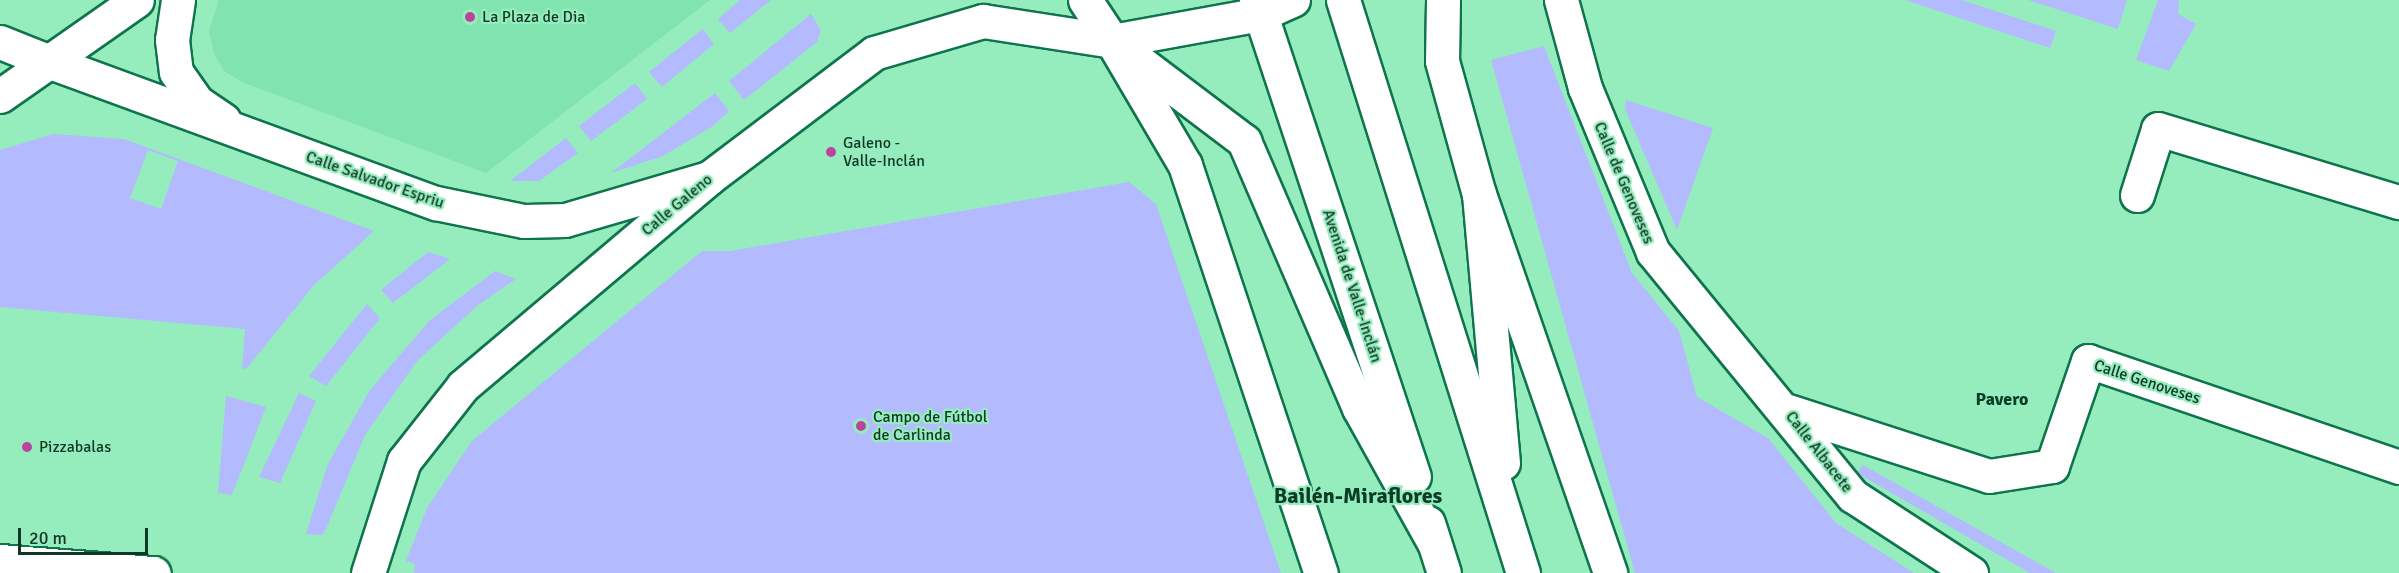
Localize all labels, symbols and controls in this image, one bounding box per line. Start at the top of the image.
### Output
place label: La Plaza de Dia [482,7,585,27]
marker: La Plaza de Dia [463,10,477,24]
street label: Calle de Genoveses [1590,119,1658,247]
place label: Galeno - Valle-Inclán [843,133,925,171]
marker: Galeno - Valle-Inclán [824,145,838,159]
street label: Calle Salvador Espriu [303,147,447,213]
street label: Calle Galeno [638,170,716,240]
street label: Avenida de Valle-Inclán [1318,207,1386,365]
street label: Calle Genoveses [2091,356,2203,408]
district label: Pavero [1976,388,2028,410]
place label: Campo de Fútbol de Carlinda [873,407,987,445]
street label: Calle Albacete [1781,407,1857,497]
marker: Campo de Fútbol de Carlinda [854,419,868,433]
place label: Pizzabalas [39,437,111,457]
marker: Pizzabalas [20,440,34,454]
district label: Bailén-Miraflores [1274,483,1442,509]
scale bar [21,516,152,554]
text: 20 m [29,527,67,549]

